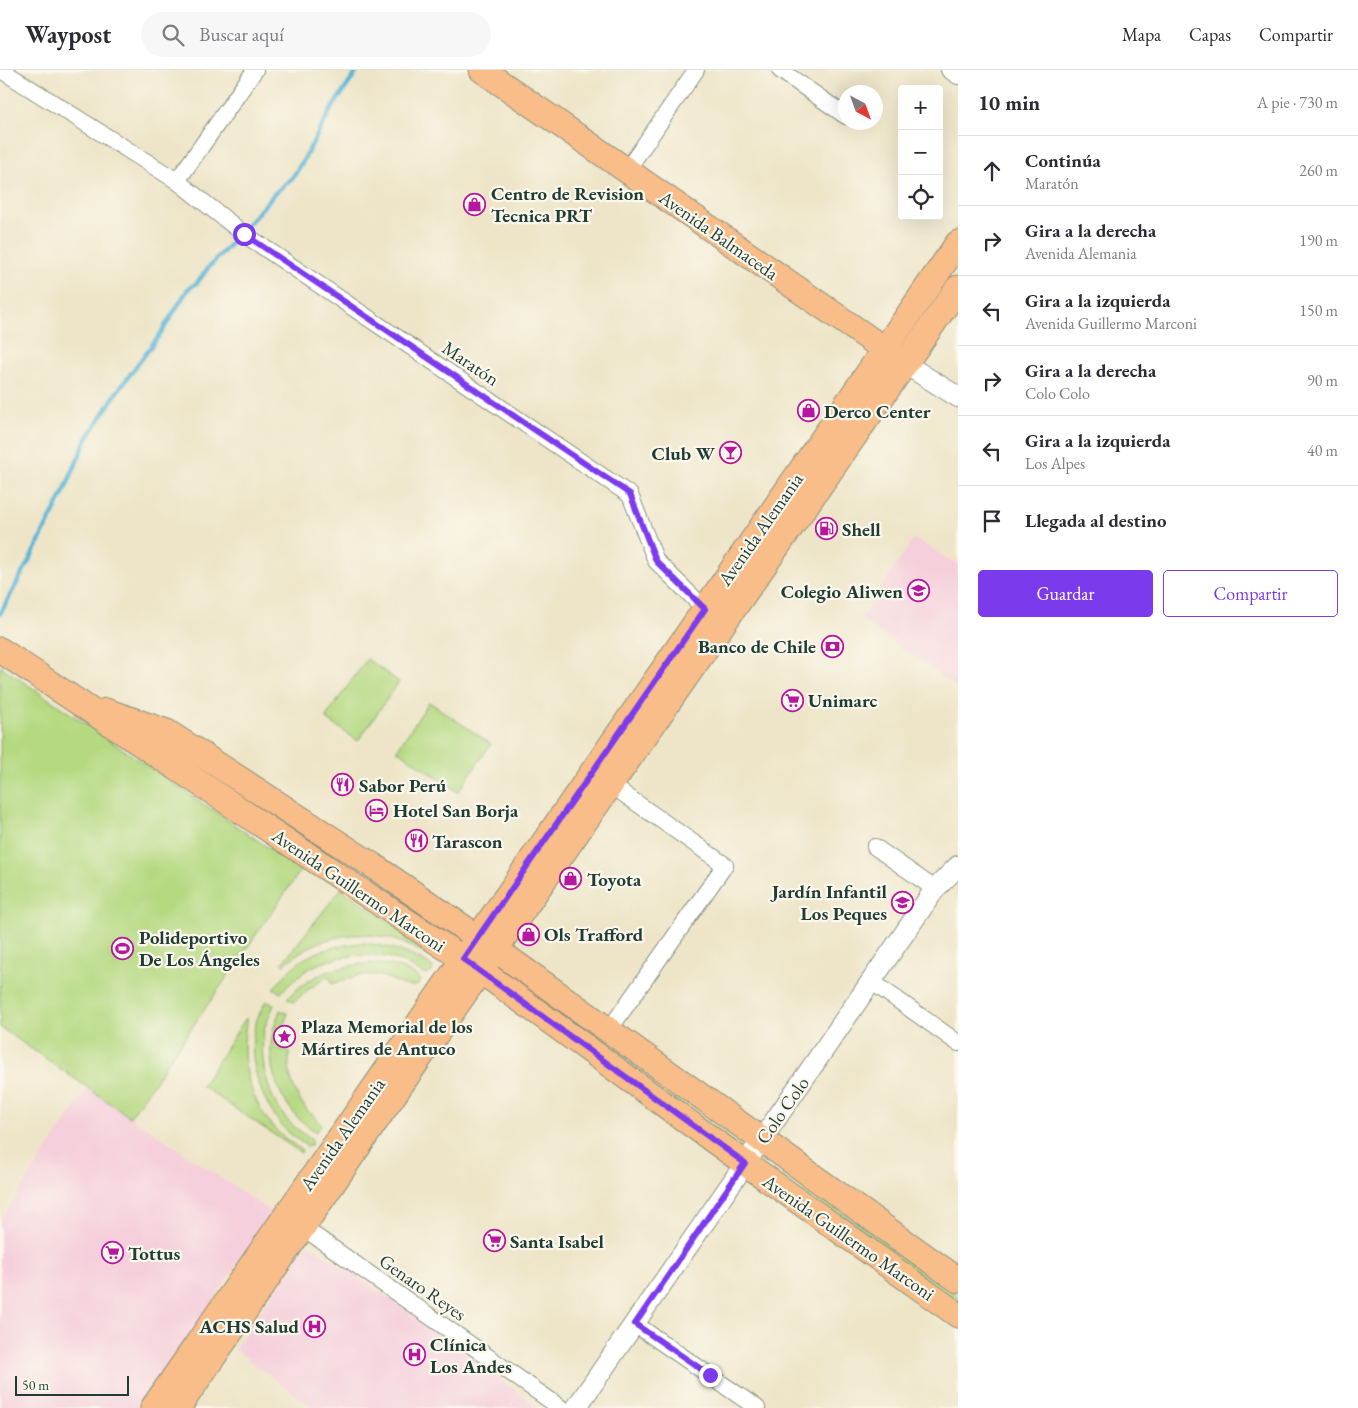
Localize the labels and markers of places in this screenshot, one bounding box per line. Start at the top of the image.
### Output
place label: Centro de Revision Tecnica PRT [491,181,644,228]
shop icon: Centro de Revision Tecnica PRT [463,192,487,216]
shop icon: Derco Center [796,399,820,423]
place label: Derco Center [824,399,931,424]
place label: Club W [652,441,716,466]
bar icon: Club W [719,441,743,465]
fuel station icon: Shell [814,517,838,541]
place label: Shell [842,517,881,542]
place label: Colegio Aliwen [781,579,903,604]
school or university icon: Colegio Aliwen [907,579,931,603]
place label: Banco de Chile [698,634,816,659]
bank icon: Banco de Chile [820,634,844,658]
supermarket icon: Unimarc [780,688,804,712]
place label: Unimarc [808,688,878,713]
restaurant icon: Sabor Perú [331,773,355,797]
place label: Sabor Perú [359,773,447,798]
hotel icon: Hotel San Borja [365,798,389,822]
place label: Hotel San Borja [393,798,519,823]
restaurant icon: Tarascon [404,829,428,853]
place label: Tarascon [432,829,503,854]
shop icon: Toyota [559,867,583,891]
place label: Toyota [587,867,642,892]
place label: Jardín Infantil Los Peques [770,879,888,926]
school or university icon: Jardín Infantil Los Peques [891,890,915,914]
shop icon: Ols Trafford [516,922,540,946]
place label: Ols Trafford [544,922,644,947]
place label: Polideportivo De Los Ángeles [139,925,260,972]
sports icon: Polideportivo De Los Ángeles [111,936,135,960]
place label: Plaza Memorial de los Mártires de Antuco [301,1014,473,1061]
place icon: Plaza Memorial de los Mártires de Antuco [273,1025,297,1049]
supermarket icon: Santa Isabel [482,1229,506,1253]
place label: Santa Isabel [510,1229,604,1254]
supermarket icon: Tottus [100,1241,124,1265]
place label: Tottus [128,1241,180,1266]
place label: ACHS Salud [198,1314,299,1339]
hospital icon: ACHS Salud [303,1314,327,1338]
place label: Clínica Los Andes [430,1332,512,1379]
hospital icon: Clínica Los Andes [402,1343,426,1367]

